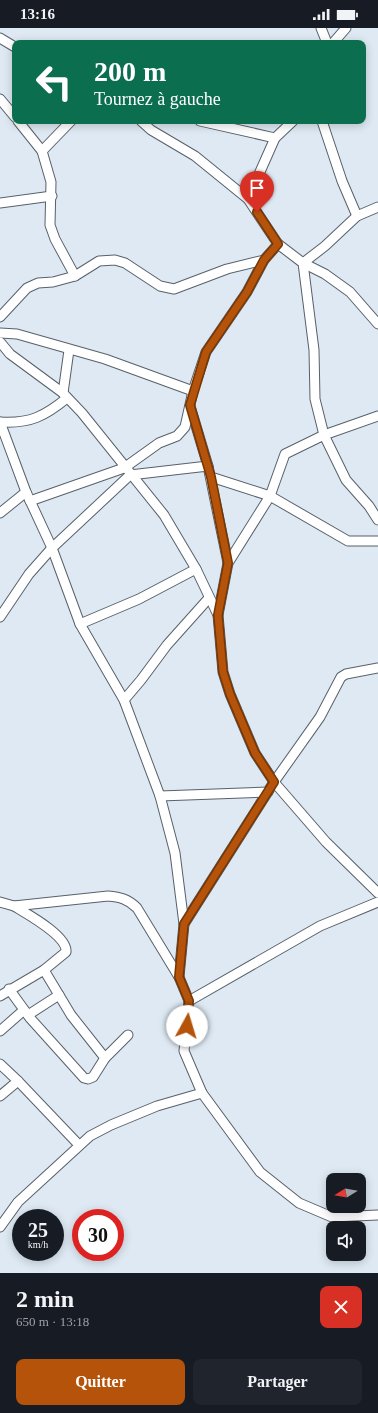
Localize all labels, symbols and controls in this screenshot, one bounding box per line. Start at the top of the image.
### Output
text: 13:16 [20,6,55,22]
icon: left [28,56,80,108]
text: 200 m [94,56,166,87]
text: Tournez à gauche [94,89,221,109]
pin [240,171,274,212]
icon: arrive [246,177,268,199]
position arrow [166,1005,208,1047]
north arrow [326,1173,366,1213]
map controls [326,1173,366,1261]
speed limit sign: 30 [72,1209,124,1261]
text: 25 [28,1219,48,1241]
button: sound [326,1221,366,1261]
text: km/h [28,1239,48,1250]
text: 2 min [16,1286,74,1312]
button: close [320,1286,362,1328]
text: 650 m · 13:18 [16,1314,89,1329]
button: Quitter [16,1359,185,1405]
button: Partager [193,1359,362,1405]

